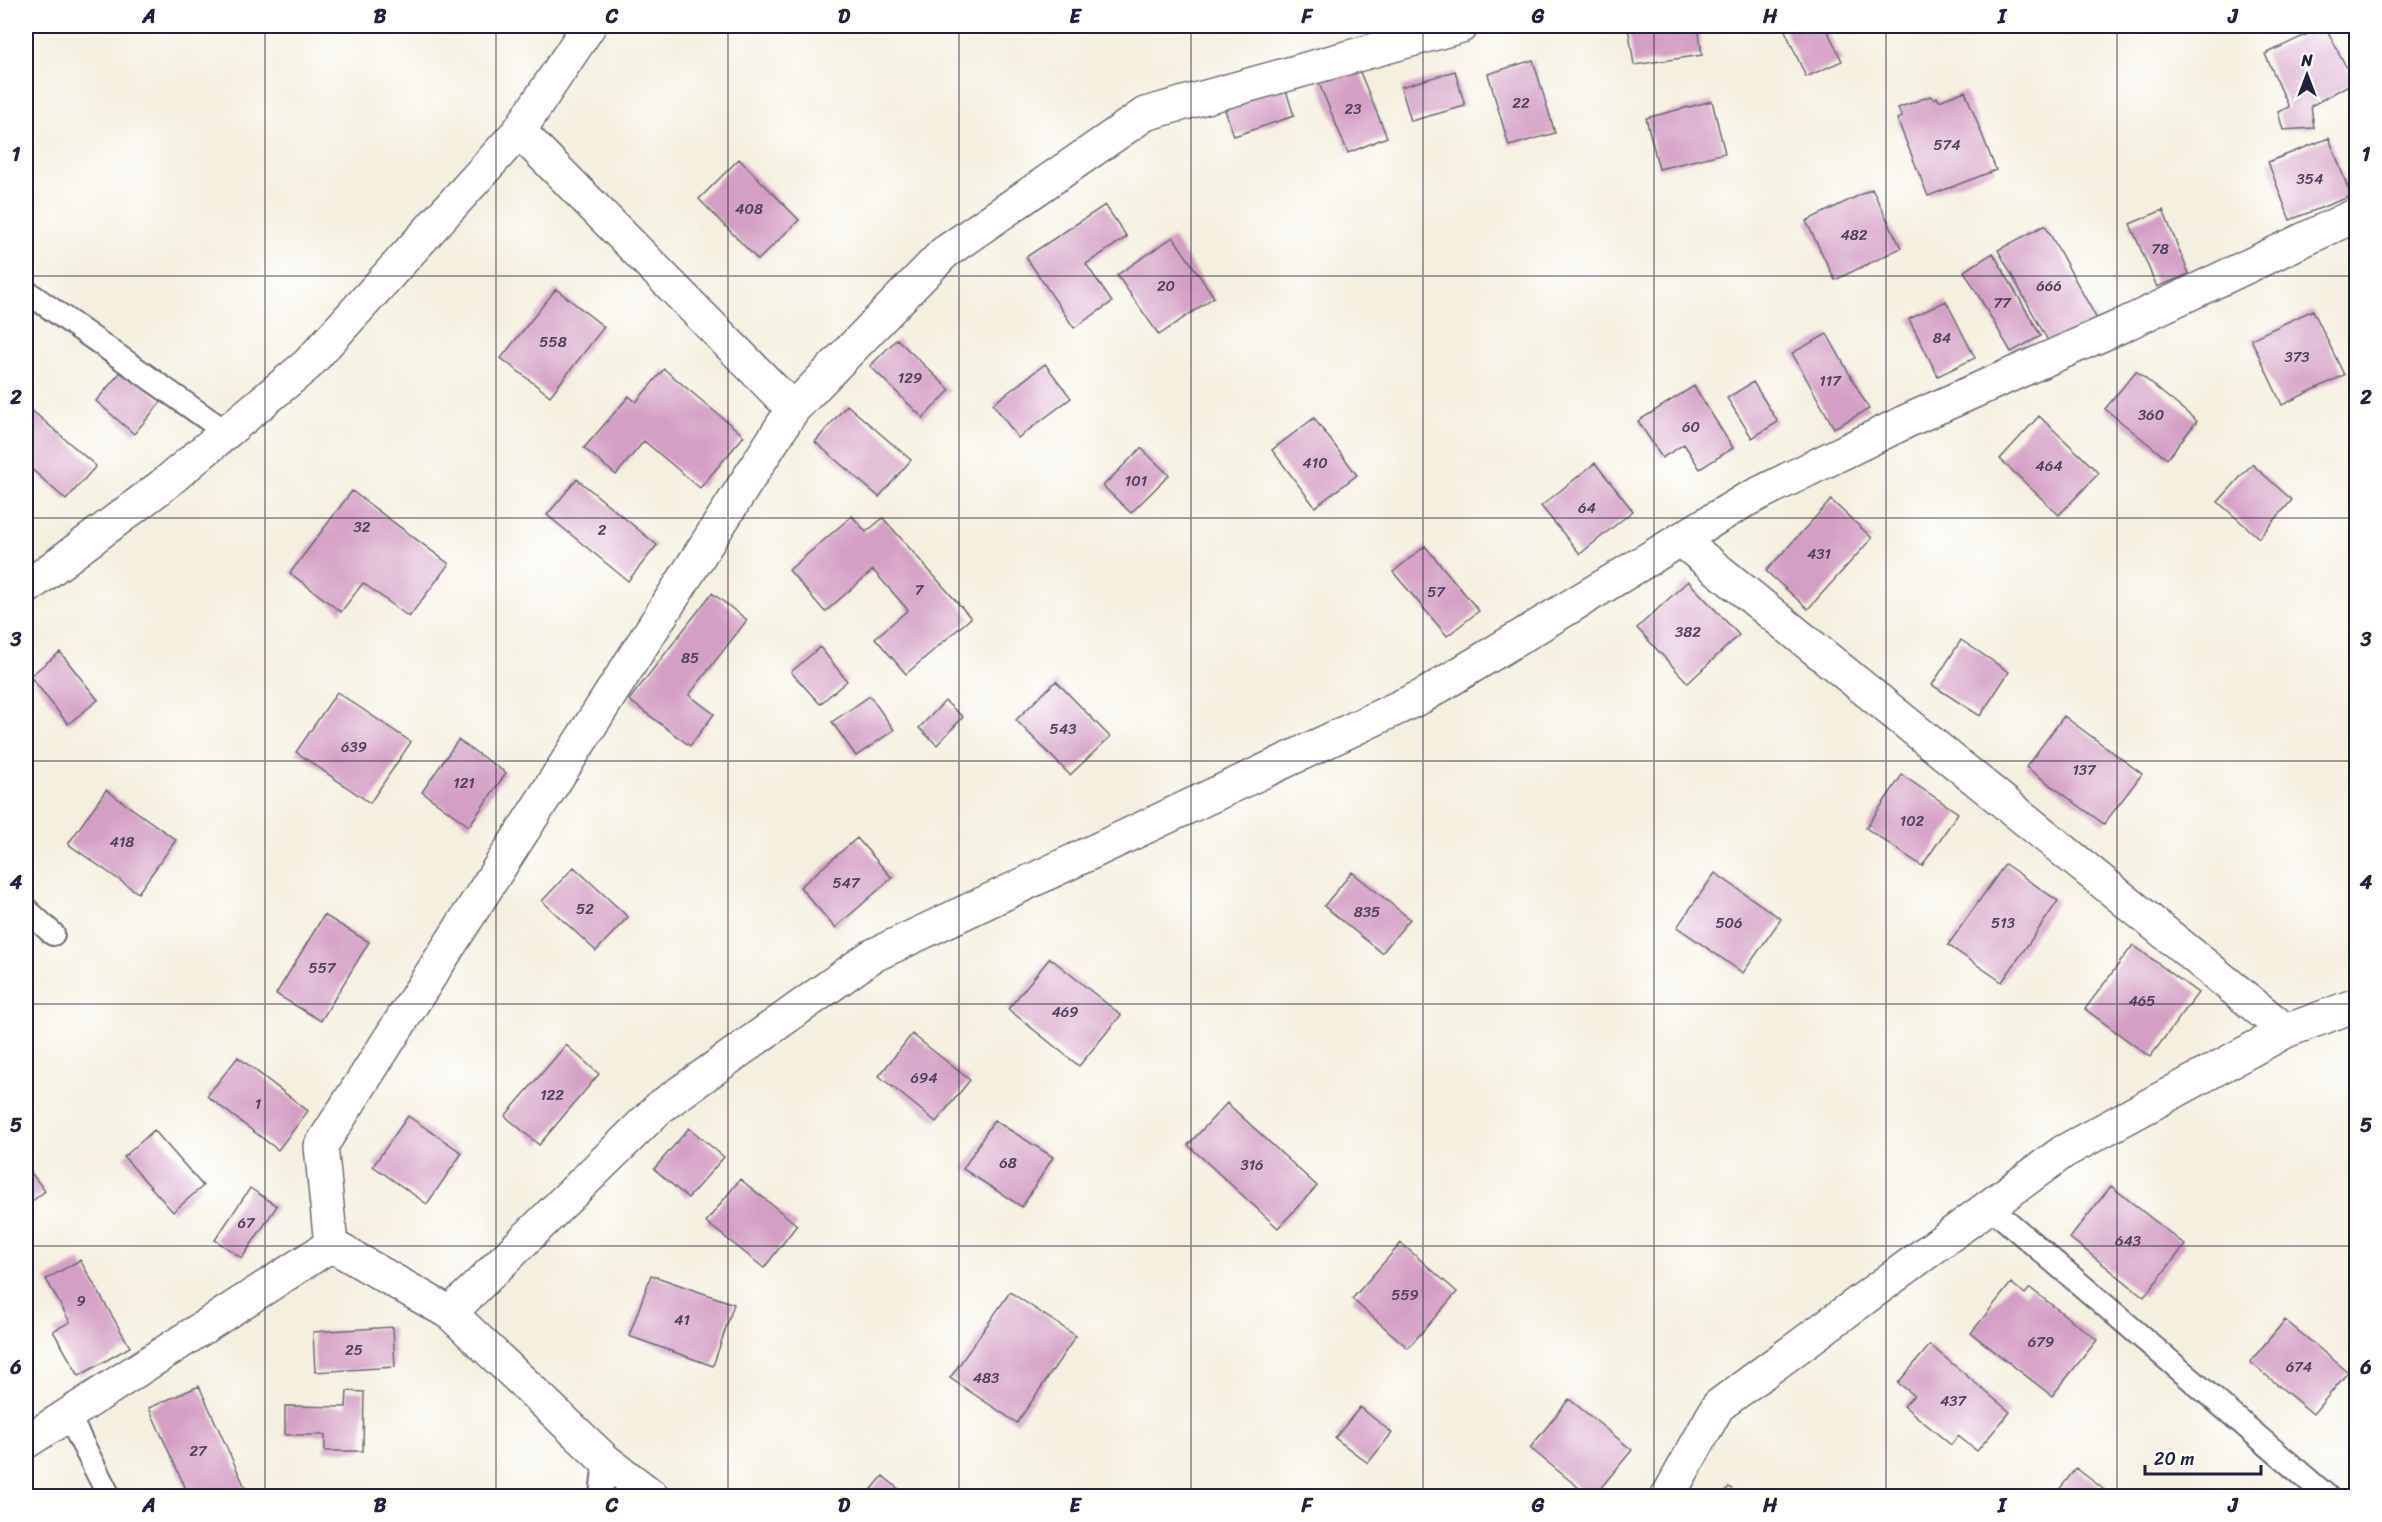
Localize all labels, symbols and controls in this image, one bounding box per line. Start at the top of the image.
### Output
text: A [141,0,156,34]
text: B [374,0,387,34]
text: C [605,0,619,34]
text: D [838,0,851,34]
text: E [1069,0,1082,34]
text: F [1301,0,1314,34]
text: G [1531,0,1545,34]
text: H [1762,0,1778,34]
text: I [1997,0,2008,34]
text: J [2227,0,2239,34]
north arrow [2277,45,2337,105]
text: N [2300,46,2313,75]
house number: 22 [1512,90,1530,116]
house number: 23 [1345,96,1361,122]
house number: 574 [1933,132,1961,158]
text: 1 [12,137,21,172]
text: 1 [2362,137,2371,172]
house number: 354 [2297,166,2323,192]
house number: 408 [735,196,763,222]
house number: 482 [1840,222,1868,248]
house number: 78 [2151,236,2169,262]
house number: 20 [1157,273,1175,299]
house number: 666 [2036,273,2062,299]
house number: 77 [1993,290,2012,316]
house number: 84 [1933,325,1951,351]
house number: 558 [539,329,567,355]
house number: 373 [2284,344,2310,370]
house number: 129 [898,365,922,391]
house number: 117 [1819,368,1842,394]
text: 2 [9,380,22,415]
text: 2 [2359,380,2372,415]
house number: 360 [2138,402,2164,428]
house number: 60 [1682,414,1700,440]
house number: 410 [1302,450,1328,476]
house number: 464 [2035,453,2063,479]
house number: 101 [1125,468,1147,494]
house number: 64 [1578,495,1596,521]
house number: 32 [354,514,371,540]
house number: 2 [598,517,607,543]
house number: 431 [1807,541,1831,567]
house number: 7 [915,577,925,603]
house number: 57 [1427,579,1446,605]
house number: 382 [1675,619,1701,645]
text: 3 [10,622,22,657]
text: 3 [2360,622,2372,657]
house number: 85 [681,645,699,671]
house number: 543 [1050,716,1076,742]
house number: 639 [341,734,367,760]
house number: 137 [2072,757,2097,783]
house number: 121 [453,770,475,796]
house number: 102 [1900,808,1925,834]
house number: 418 [110,829,134,855]
text: 4 [9,865,23,900]
text: 4 [2359,865,2373,900]
house number: 547 [832,870,861,896]
house number: 52 [576,896,594,922]
house number: 835 [1354,899,1380,925]
house number: 506 [1715,910,1743,936]
house number: 513 [1991,910,2015,936]
house number: 557 [309,955,337,981]
house number: 465 [2128,988,2156,1014]
house number: 469 [1051,999,1079,1025]
house number: 694 [910,1065,938,1091]
house number: 122 [540,1082,564,1108]
house number: 1 [255,1091,261,1117]
text: 5 [10,1108,22,1143]
text: 5 [2360,1108,2372,1143]
house number: 68 [999,1150,1017,1176]
house number: 316 [1240,1152,1264,1178]
house number: 67 [237,1210,256,1236]
house number: 643 [2115,1228,2141,1254]
house number: 559 [1391,1282,1419,1308]
house number: 9 [76,1288,86,1314]
house number: 41 [674,1307,690,1333]
house number: 679 [2028,1329,2054,1355]
house number: 25 [345,1337,363,1363]
text: 6 [9,1350,22,1385]
text: 6 [2359,1350,2372,1385]
house number: 674 [2286,1354,2312,1380]
house number: 483 [973,1365,999,1391]
house number: 437 [1940,1388,1968,1414]
house number: 27 [189,1438,208,1464]
scale bar [2145,1438,2260,1476]
text: 20 m [2154,1443,2194,1475]
text: A [141,1488,156,1522]
text: B [374,1488,387,1522]
text: C [605,1488,619,1522]
text: D [838,1488,851,1522]
text: E [1069,1488,1082,1522]
text: F [1301,1488,1314,1522]
text: G [1531,1488,1545,1522]
text: H [1762,1488,1778,1522]
text: I [1997,1488,2008,1522]
text: J [2227,1488,2239,1522]

